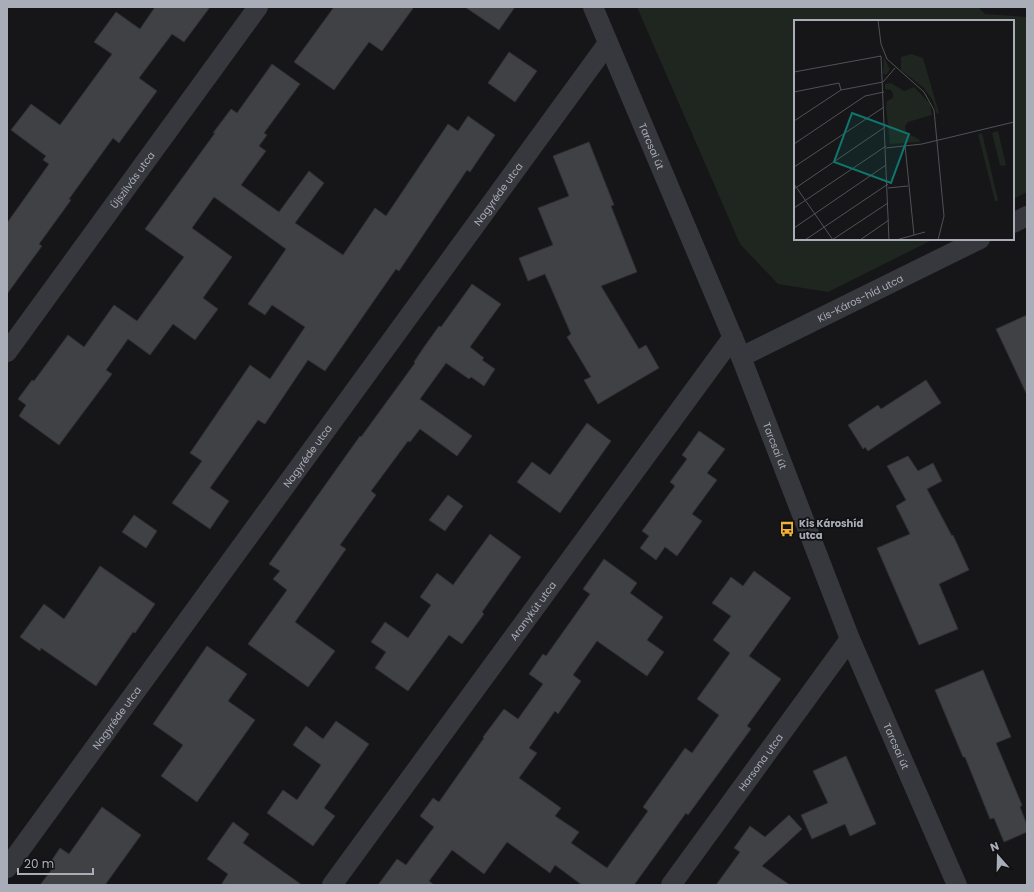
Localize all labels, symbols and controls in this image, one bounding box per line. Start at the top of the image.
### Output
inset map [794,20,1014,240]
street label: Tarcsai út [635,121,668,172]
street label: Újszilvás utca [106,148,158,211]
street label: Nagyréde utca [470,159,526,228]
street label: Kis-Káros-híd utca [815,271,906,326]
street label: Tarcsai út [759,420,791,472]
street label: Nagyréde utca [279,421,335,490]
place label: Kis Károshíd utca [799,516,864,543]
bus stop icon: Kis Károshíd utca [778,520,796,538]
street label: Aranykút utca [506,578,560,643]
street label: Nagyréde utca [88,683,145,752]
street label: Tarcsai út [880,720,913,772]
street label: Harsona utca [734,730,786,794]
north arrow [978,836,1018,876]
text: N [988,838,1001,856]
scale bar [18,850,93,876]
text: 20 m [24,855,54,872]

